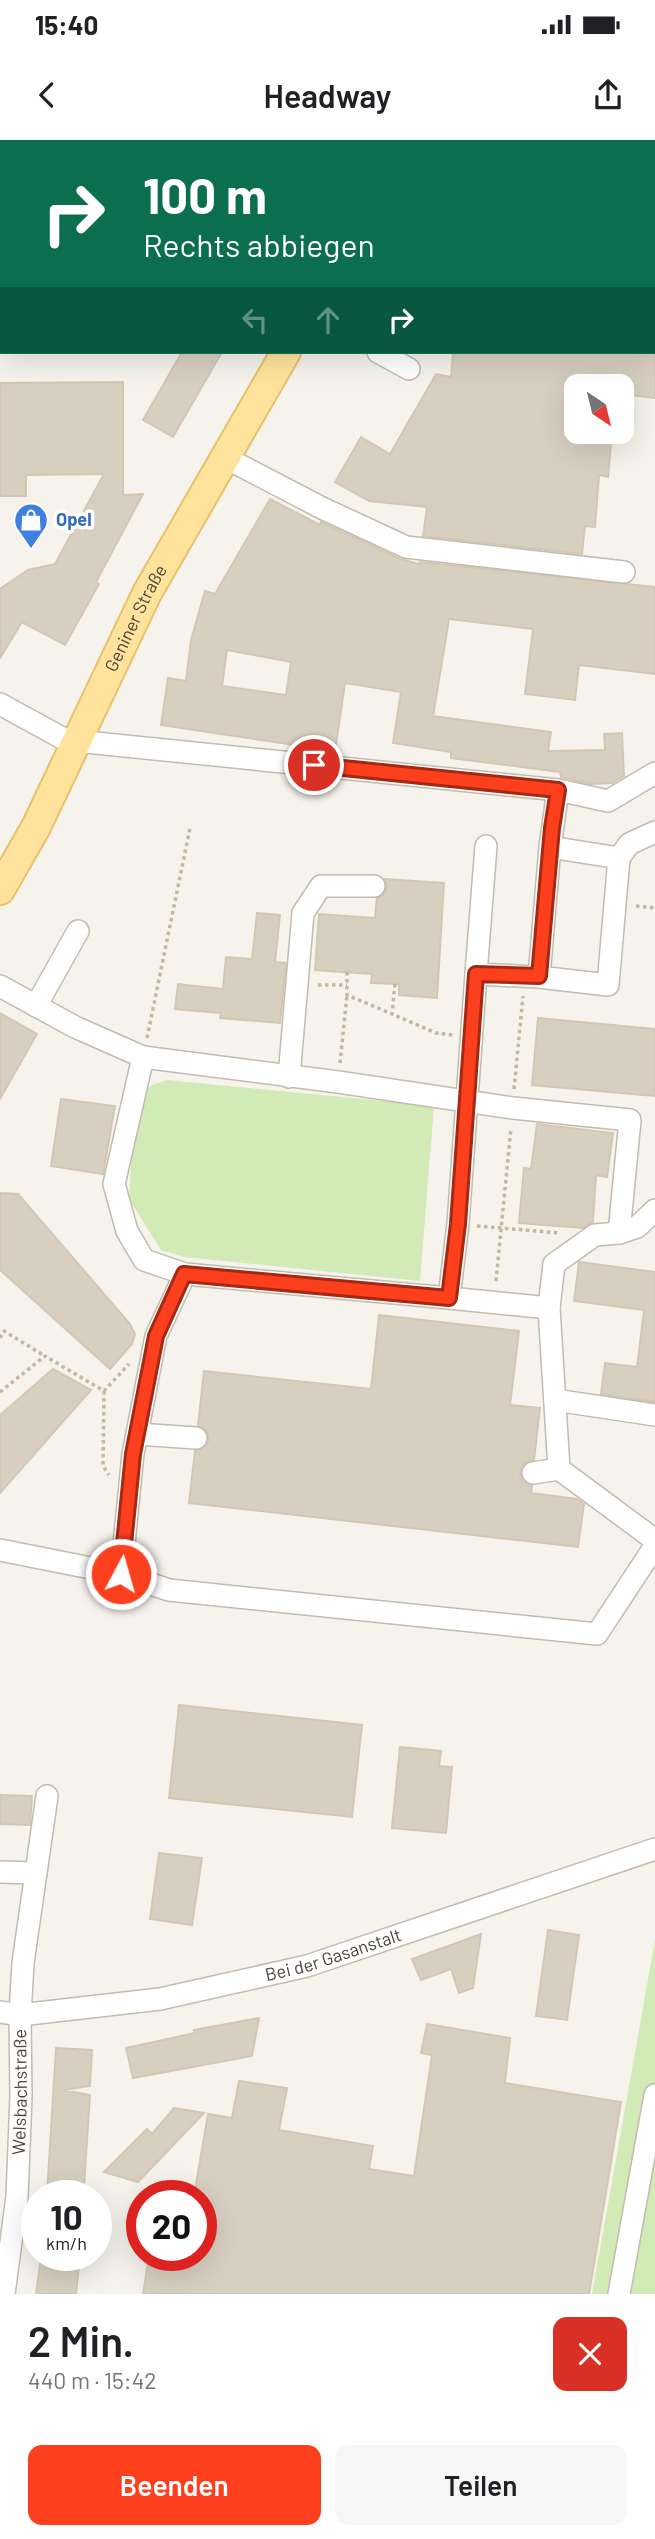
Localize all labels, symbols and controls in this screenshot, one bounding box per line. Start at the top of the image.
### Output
text: 15:40 [35,9,98,40]
icon: back [28,76,66,114]
text: Headway [264,76,391,114]
icon: share [589,76,627,114]
text: 100 m [143,165,267,224]
icon: right [28,168,119,259]
text: Rechts abbiegen [143,225,375,263]
icon: left [236,301,274,339]
icon: ahead [309,301,347,339]
icon: right [382,301,420,339]
north arrow [564,374,634,444]
map controls [564,374,634,444]
shop icon: Opel [12,501,50,550]
place label: Opel [56,508,92,530]
street label: Geniner Straße [99,560,171,675]
pin [284,735,344,795]
icon: arrive [295,746,333,784]
position arrow [84,1537,158,1611]
street label: Bei der Gasanstalt [263,1923,404,1985]
street label: Welsbachstraße [7,2029,31,2155]
speed limit sign: 20 [126,2180,217,2271]
text: 10 [50,2195,83,2237]
text: km/h [46,2232,87,2254]
text: 2 Min. [28,2315,134,2365]
button: close [553,2317,627,2391]
text: 440 m · 15:42 [28,2366,157,2394]
button: Beenden [28,2445,321,2525]
button: Teilen [335,2445,627,2525]

